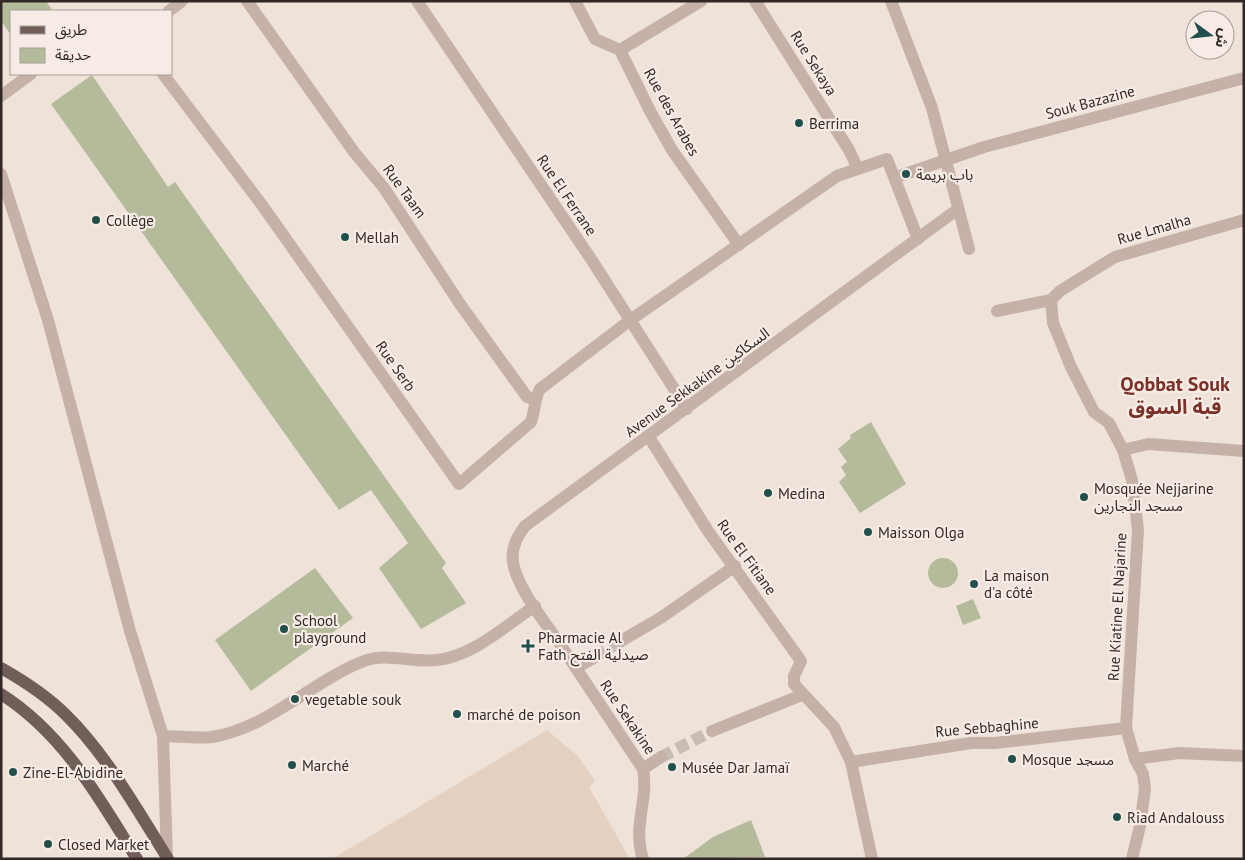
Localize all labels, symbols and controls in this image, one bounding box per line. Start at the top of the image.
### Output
legend [10,10,172,75]
north arrow [1185,10,1235,60]
text: طريق [55,20,87,40]
street label: Rue Sekaya [787,27,841,99]
text: ش [1211,27,1234,50]
text: حديقة [55,45,91,64]
street label: Rue des Arabes [640,65,704,159]
street label: Souk Bazazine [1043,81,1137,123]
place label: Berrima [809,114,859,133]
marker: Berrima [793,117,805,129]
street label: Rue El Ferrane [533,151,601,239]
street label: Rue Taam [379,160,431,222]
place label: باب بريمة [916,165,973,184]
marker: باب بريمة [900,168,912,180]
street label: Rue Lmalha [1115,209,1193,249]
place label: Collège [106,211,154,230]
marker: Collège [90,214,102,226]
place label: Mellah [355,228,399,247]
marker: Mellah [339,231,351,243]
street label: Avenue Sekkakine السكاكين [621,323,773,441]
street label: Rue Serb [372,337,420,395]
district label: Qobbat Souk قبة السوق [1120,371,1230,420]
place label: Mosquée Nejjarine مسجد النجارين [1094,479,1214,515]
place label: Medina [778,484,825,503]
marker: Medina [762,487,774,499]
marker: Mosquée Nejjarine مسجد النجارين [1078,491,1090,503]
street label: Rue El Fitiane [713,515,781,599]
place label: Maisson Olga [878,523,964,542]
marker: Maisson Olga [862,526,874,538]
street label: Rue Kiatine El Najarine [1104,532,1130,682]
place label: La maison d'a côté [984,566,1049,602]
marker: La maison d'a côté [968,578,980,590]
place label: School playground [294,611,366,647]
marker: School playground [278,623,290,635]
place label: Pharmacie Al Fath صيدلية الفتح [538,628,649,667]
marker: Pharmacie Al Fath صيدلية الفتح [522,640,534,652]
street label: Rue Sekakine [596,676,660,758]
place label: vegetable souk [305,690,402,709]
marker: vegetable souk [289,693,301,705]
place label: marché de poison [467,705,581,724]
marker: marché de poison [451,708,463,720]
street label: Rue Sebbaghine [934,713,1040,741]
place label: Mosque مسجد [1022,750,1114,769]
marker: Mosque مسجد [1006,753,1018,765]
place label: Marché [302,756,349,775]
place label: Musée Dar Jamaï [682,758,790,777]
marker: Marché [286,759,298,771]
marker: Musée Dar Jamaï [666,761,678,773]
place label: Zine-El-Abidine [23,763,123,782]
marker: Zine-El-Abidine [7,766,19,778]
place label: Riad Andalouss [1127,808,1225,827]
marker: Riad Andalouss [1111,811,1123,823]
place label: Closed Market [58,835,149,854]
marker: Closed Market [42,838,54,850]

